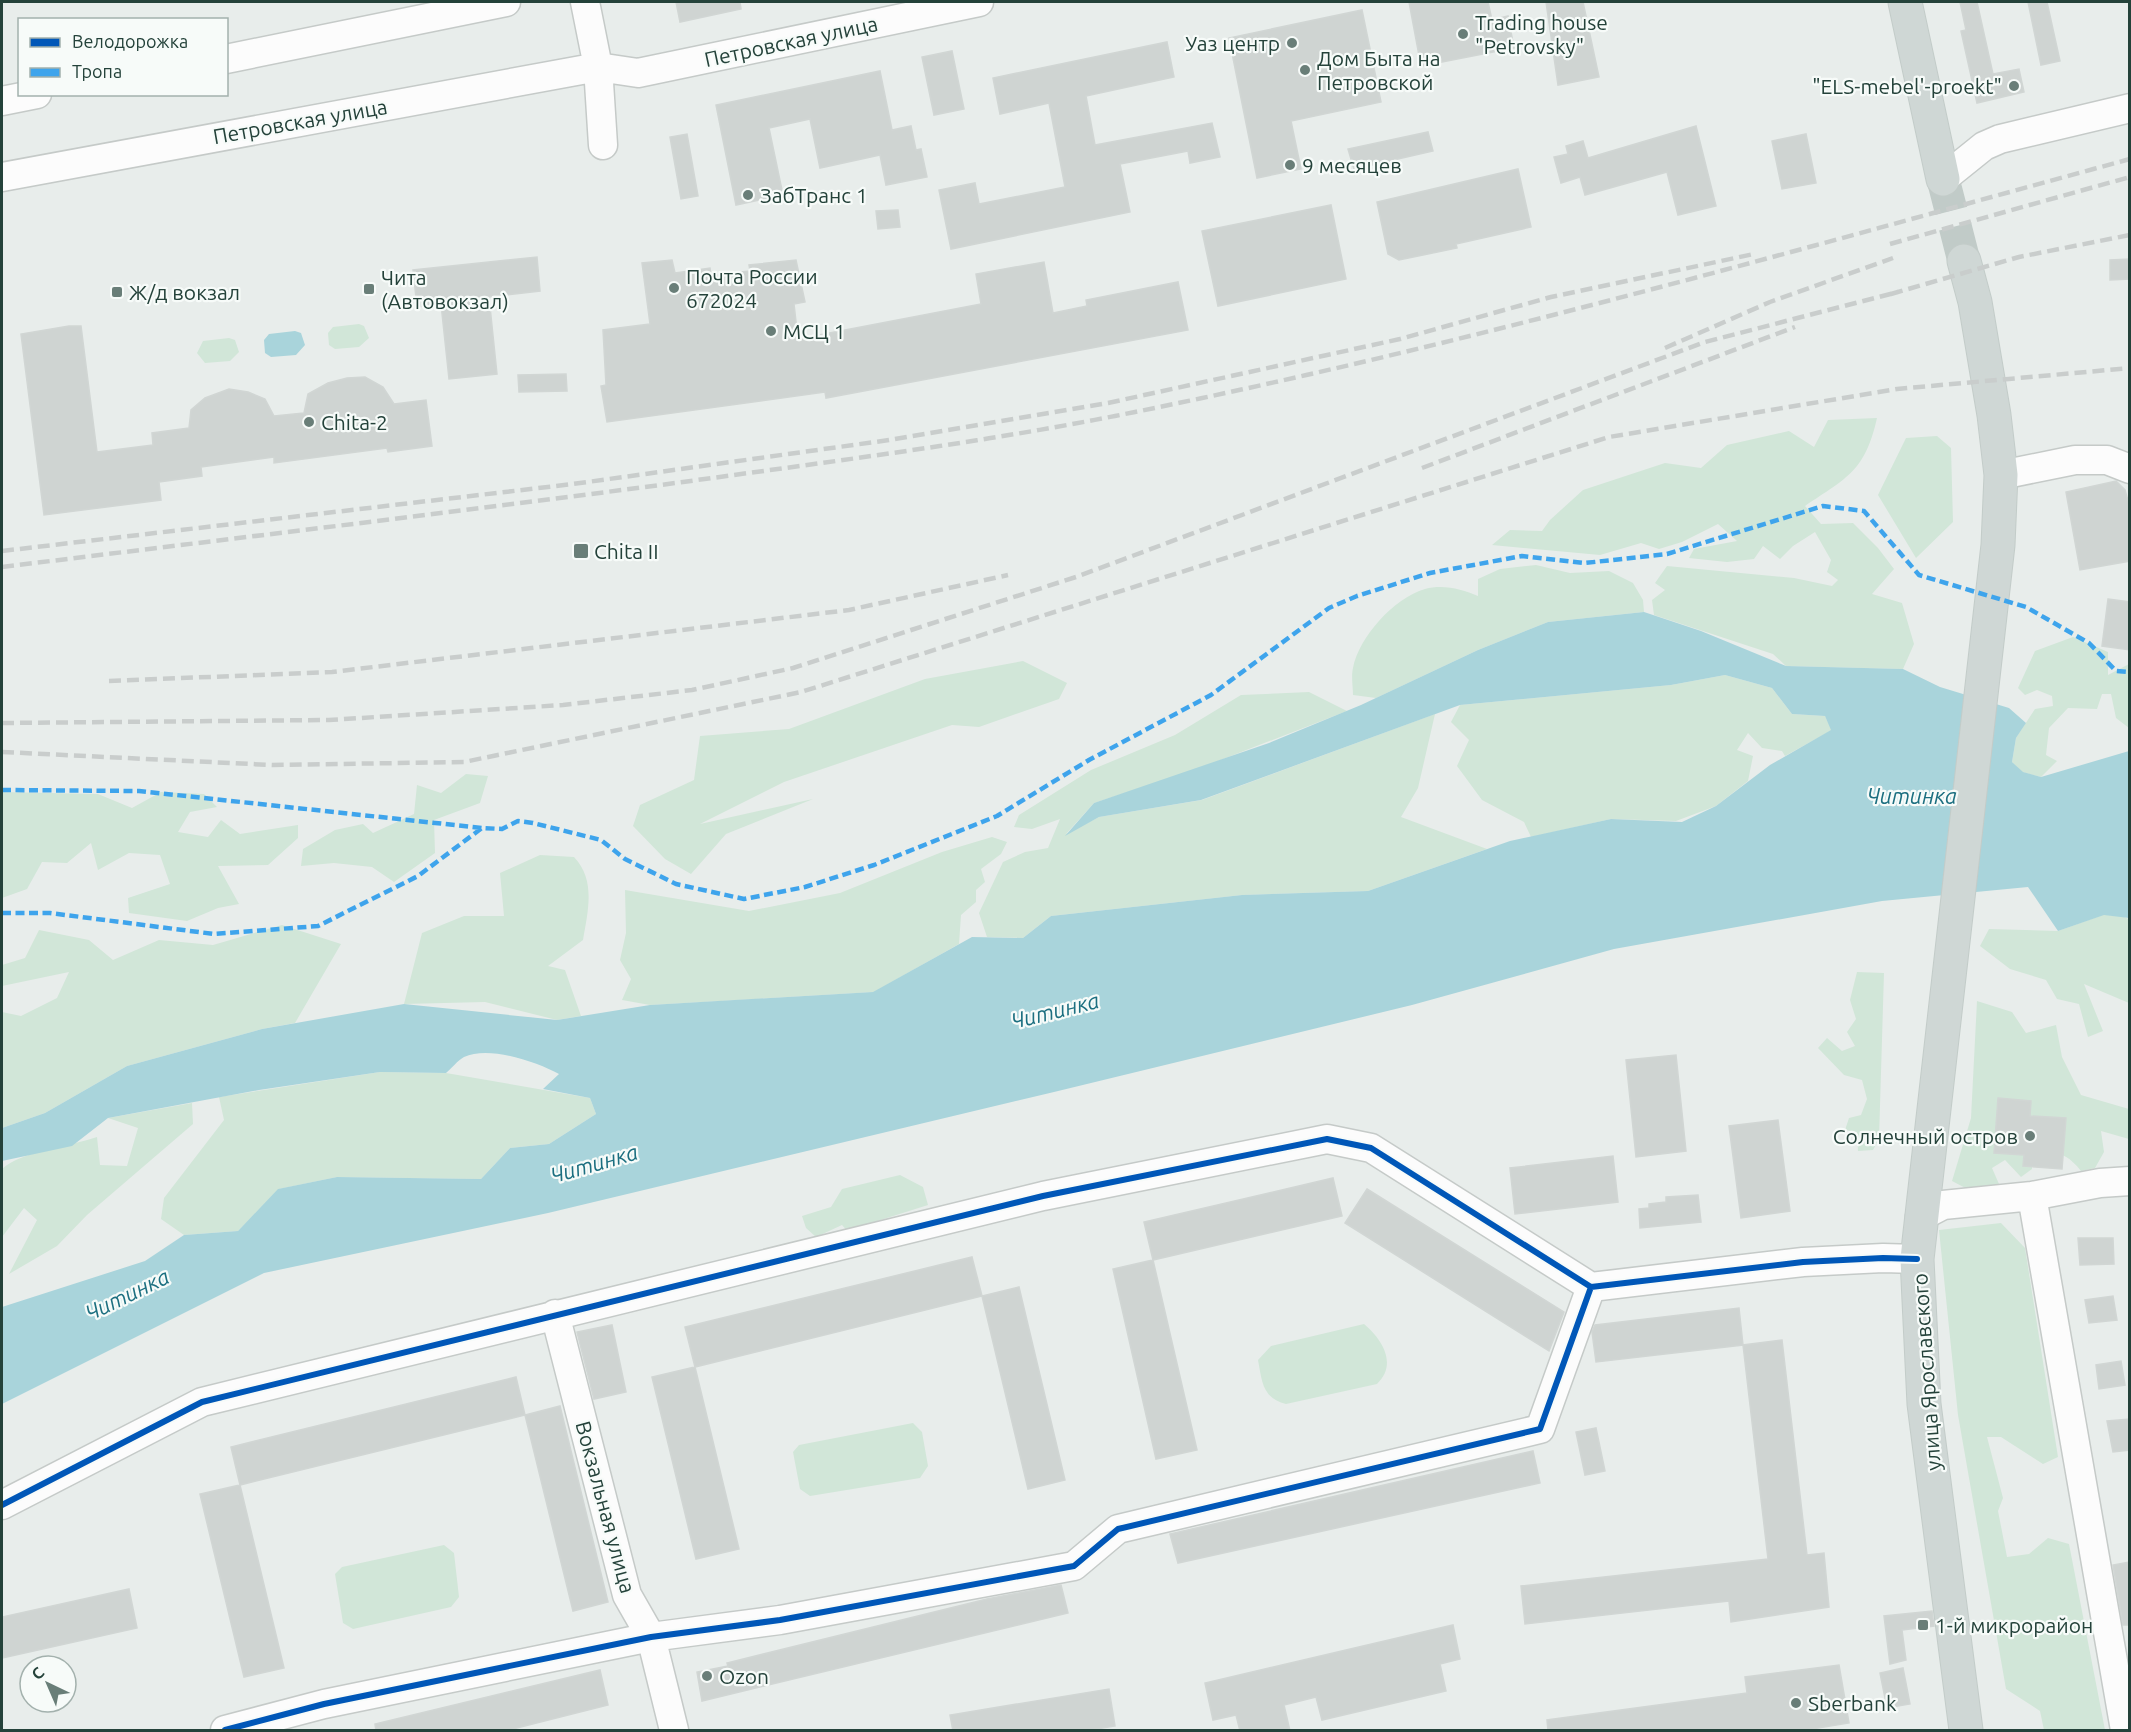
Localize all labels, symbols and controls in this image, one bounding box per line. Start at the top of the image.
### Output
place label: Trading house "Petrovsky" [1475,10,1608,58]
street label: Петровская улица [702,11,880,71]
legend [18,18,228,96]
marker: Trading house "Petrovsky" [1456,27,1470,41]
text: Велодорожка [72,31,188,51]
place label: Уаз центр [1185,31,1280,55]
marker: Уаз центр [1285,36,1299,50]
place label: Дом Быта на Петровской [1317,46,1441,94]
text: Тропа [72,61,122,81]
marker: Дом Быта на Петровской [1298,63,1312,77]
place label: "ELS-mebel'-proekt" [1812,74,2002,98]
marker: "ELS-mebel'-proekt" [2007,79,2021,93]
street label: Петровская улица [211,94,389,148]
place label: 9 месяцев [1302,153,1402,177]
marker: 9 месяцев [1283,158,1297,172]
place label: ЗабТранс 1 [760,183,868,207]
marker: ЗабТранс 1 [741,188,755,202]
place label: Почта России 672024 [686,264,818,312]
place label: Чита (Автовокзал) [381,265,509,313]
place label: Ж/д вокзал [129,280,240,304]
marker: Почта России 672024 [667,281,681,295]
marker: Чита (Автовокзал) [362,282,376,296]
marker: Ж/д вокзал [110,285,124,299]
place label: МСЦ 1 [783,319,846,343]
marker: МСЦ 1 [764,324,778,338]
place label: Chita-2 [321,410,388,434]
marker: Chita-2 [302,415,316,429]
place label: Chita II [594,539,659,563]
marker: Chita II [572,542,590,560]
water label: Читинка [1867,783,1957,808]
water label: Читинка [1008,987,1102,1033]
place label: Солнечный остров [1833,1124,2018,1148]
marker: Солнечный остров [2023,1129,2037,1143]
water label: Читинка [547,1139,641,1187]
water label: Читинка [81,1263,173,1325]
street label: улица Ярославского [1907,1272,1945,1472]
street label: Вокзальная улица [571,1418,641,1596]
place label: 1-й микрорайон [1935,1613,2093,1637]
marker: 1-й микрорайон [1916,1618,1930,1632]
north arrow [18,1654,78,1714]
text: С [28,1663,48,1683]
place label: Ozon [719,1664,769,1688]
marker: Ozon [700,1669,714,1683]
place label: Sberbank [1808,1691,1897,1715]
marker: Sberbank [1789,1696,1803,1710]

